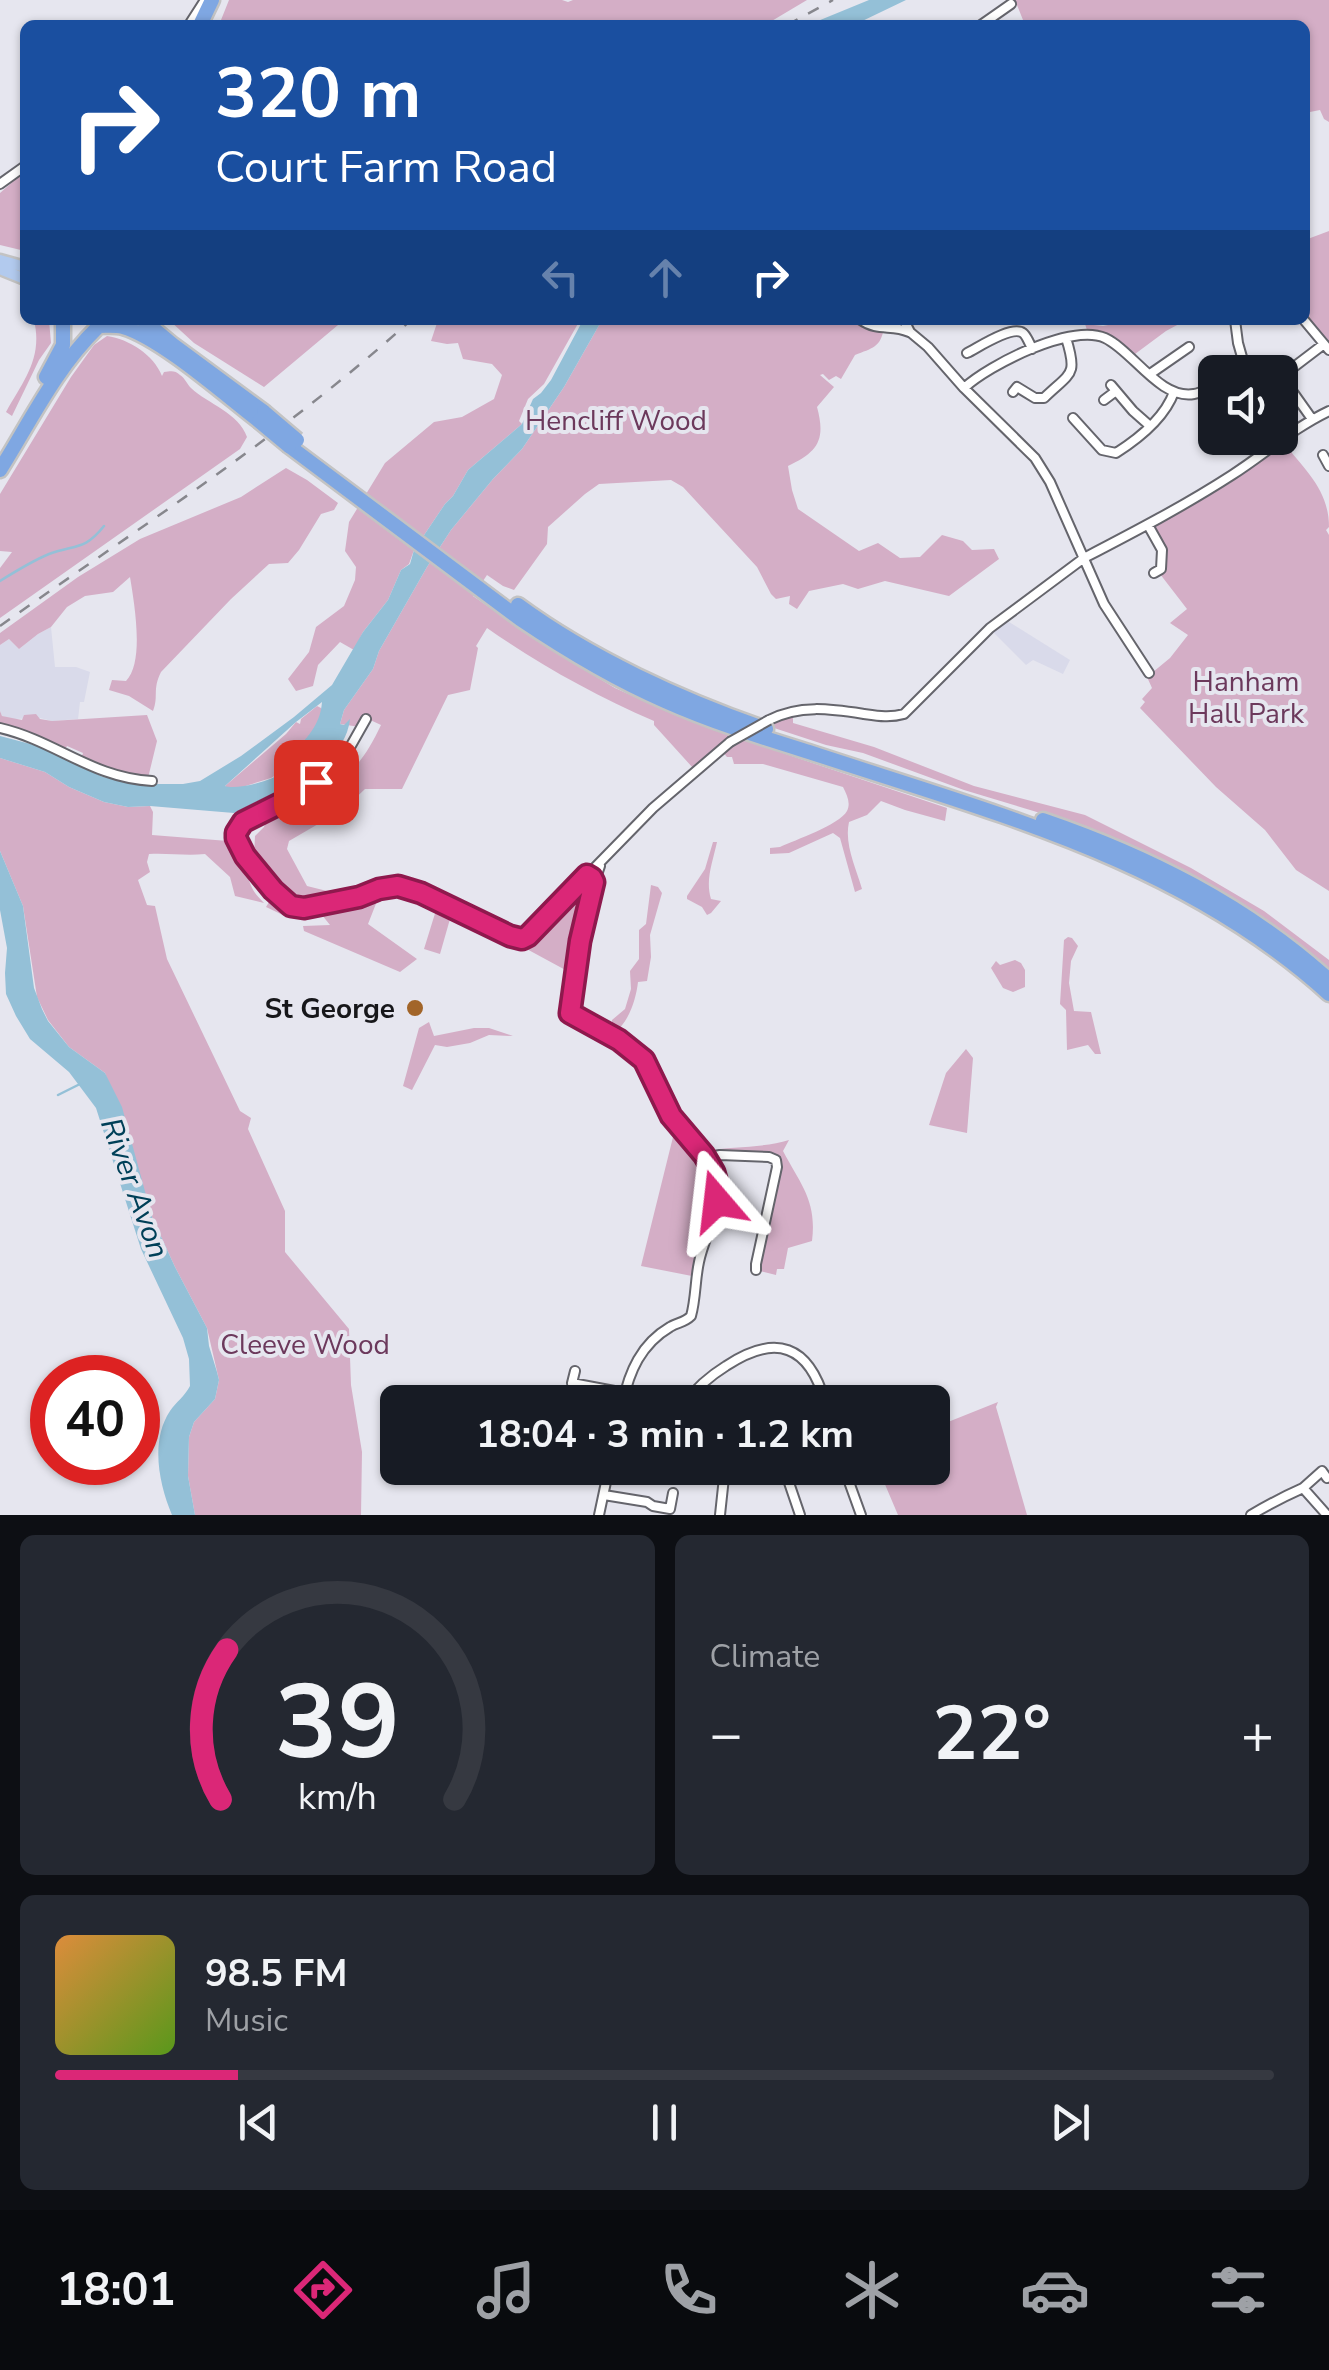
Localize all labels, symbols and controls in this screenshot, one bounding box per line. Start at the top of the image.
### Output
text: 320 m [215,46,421,142]
icon: right [50,60,180,190]
text: Court Farm Road [215,137,557,198]
icon: left [533,250,588,305]
icon: ahead [638,250,693,305]
icon: right [743,250,798,305]
map controls [1198,355,1298,455]
button: sound [1198,355,1298,455]
park label: Hencliff Wood [525,402,707,440]
park label: Hanham Hall Park [1188,663,1305,733]
pin [274,740,359,825]
icon: arrive [289,755,344,810]
place label: St George [264,990,395,1028]
marker: St George [404,997,426,1019]
water label: River Avon [90,1112,179,1264]
position arrow [665,1149,769,1253]
park label: Cleeve Wood [220,1326,390,1364]
speed limit sign: 40 [30,1355,160,1485]
text: 18:04 · 3 min · 1.2 km [476,1409,854,1460]
text: Climate [710,1635,820,1678]
text: 39 [275,1652,400,1794]
text: 22° [933,1683,1051,1785]
text: − [710,1697,743,1772]
text: + [1241,1697,1274,1772]
text: km/h [298,1773,377,1822]
text: 98.5 FM [205,1948,347,1999]
text: Music [205,1999,288,2042]
icon: previous [231,2095,286,2150]
icon: pause [637,2095,692,2150]
icon: next [1043,2095,1098,2150]
icon: directions [288,2255,358,2325]
icon: music [471,2255,541,2325]
icon: phone [654,2255,724,2325]
icon: climate [837,2255,907,2325]
icon: car [1020,2255,1090,2325]
icon: filters [1203,2255,1273,2325]
text: 18:01 [56,2260,176,2321]

